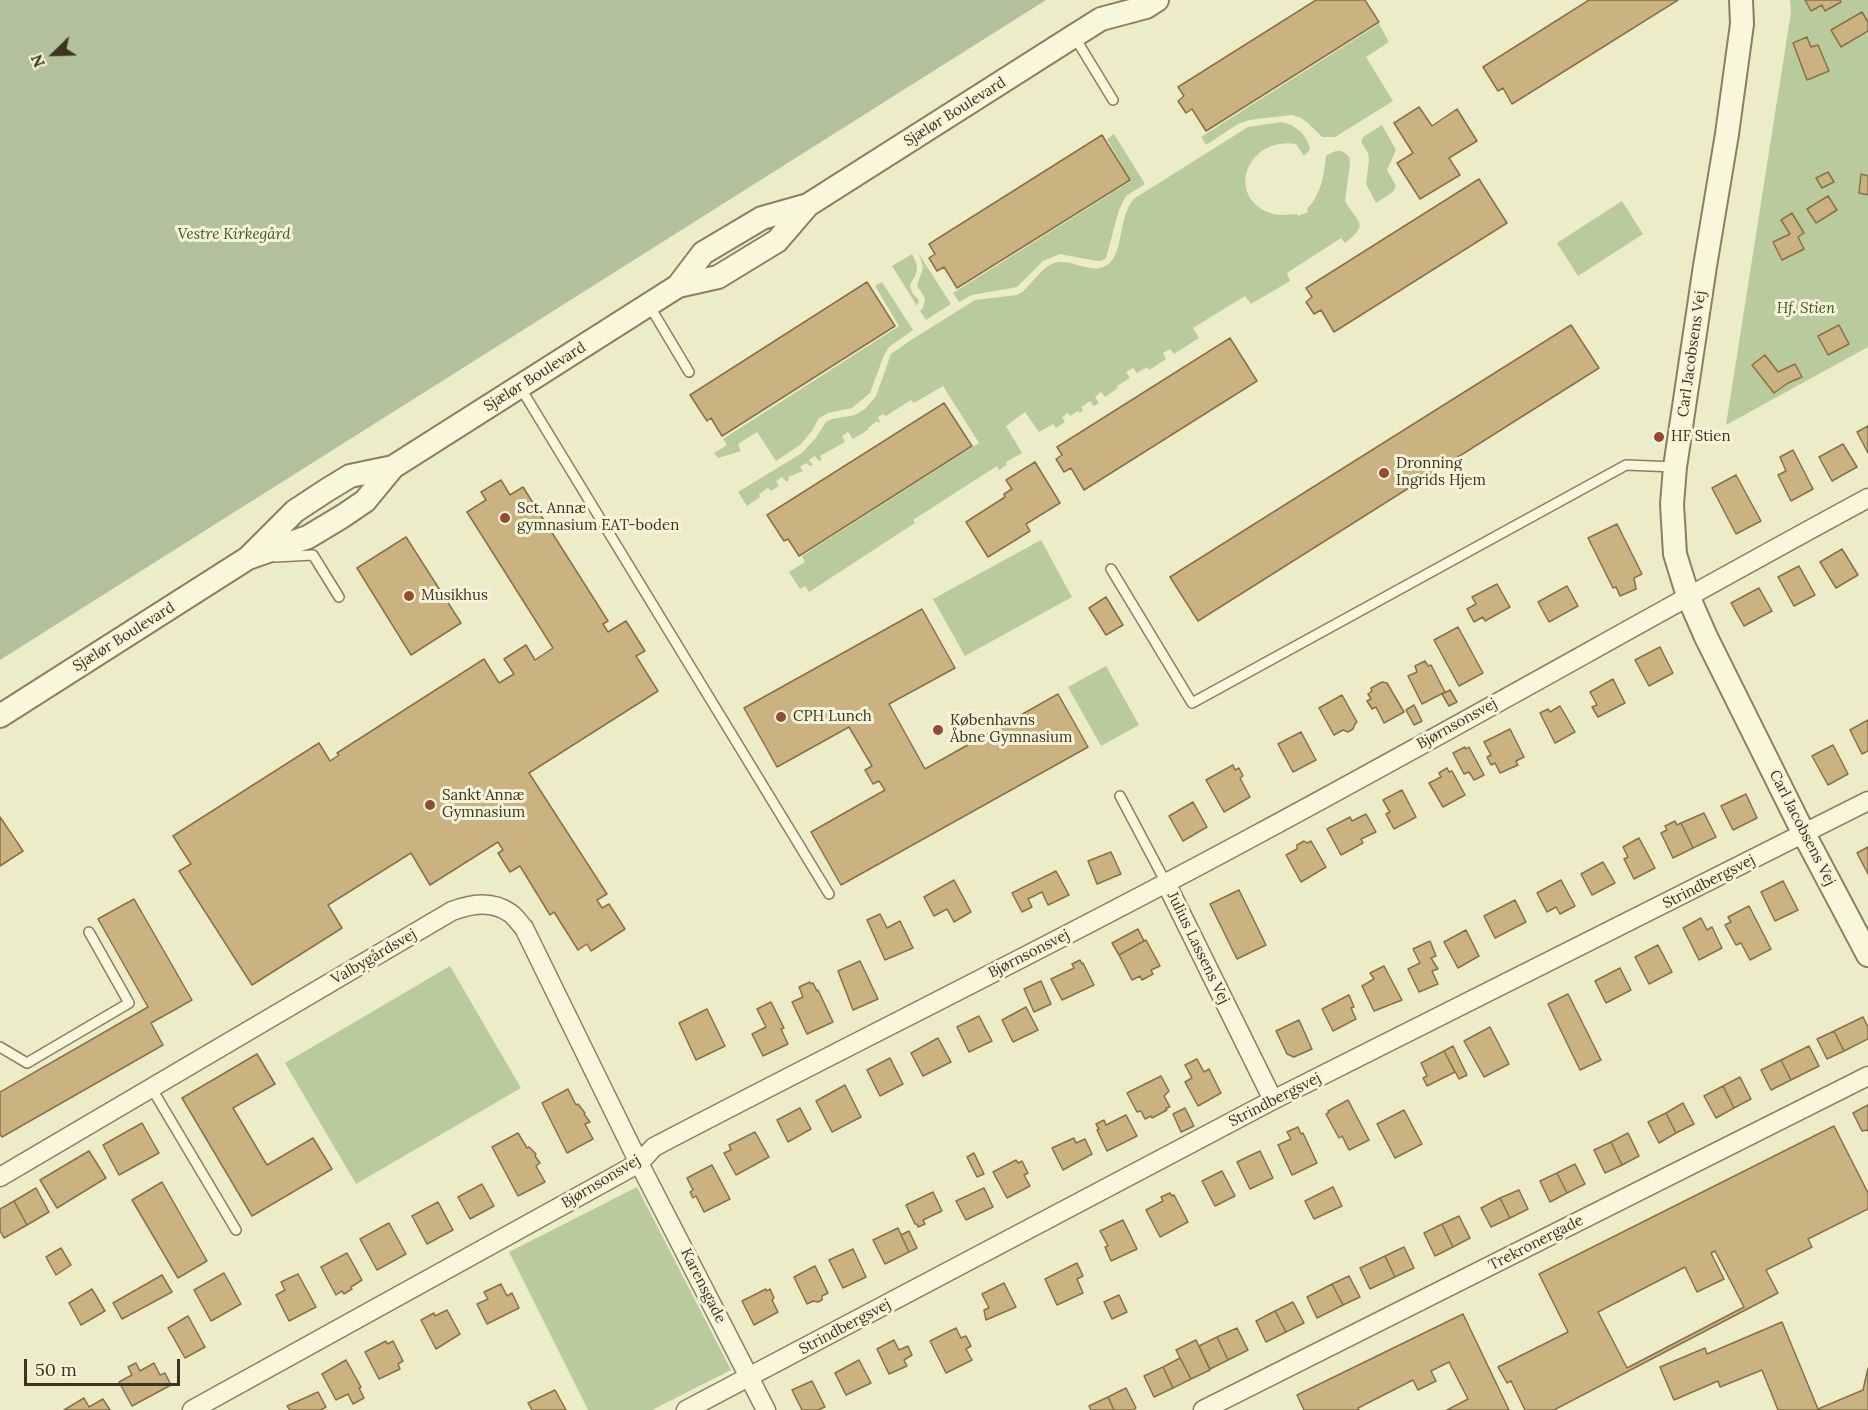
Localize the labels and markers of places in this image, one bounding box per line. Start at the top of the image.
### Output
place label: HF Stien [1671,428,1731,446]
marker: HF Stien [1652,430,1666,444]
place label: Dronning Ingrids Hjem [1396,455,1486,490]
marker: Dronning Ingrids Hjem [1377,466,1391,480]
place label: Sct. Annæ gymnasium EAT-boden [517,500,679,535]
marker: Sct. Annæ gymnasium EAT-boden [498,511,512,525]
place label: Musikhus [421,587,488,605]
marker: Musikhus [402,589,416,603]
place label: CPH Lunch [793,708,872,726]
marker: CPH Lunch [774,710,788,724]
place label: Københavns Åbne Gymnasium [950,712,1072,747]
marker: Københavns Åbne Gymnasium [931,723,945,737]
place label: Sankt Annæ Gymnasium [442,787,525,822]
marker: Sankt Annæ Gymnasium [423,798,437,812]

